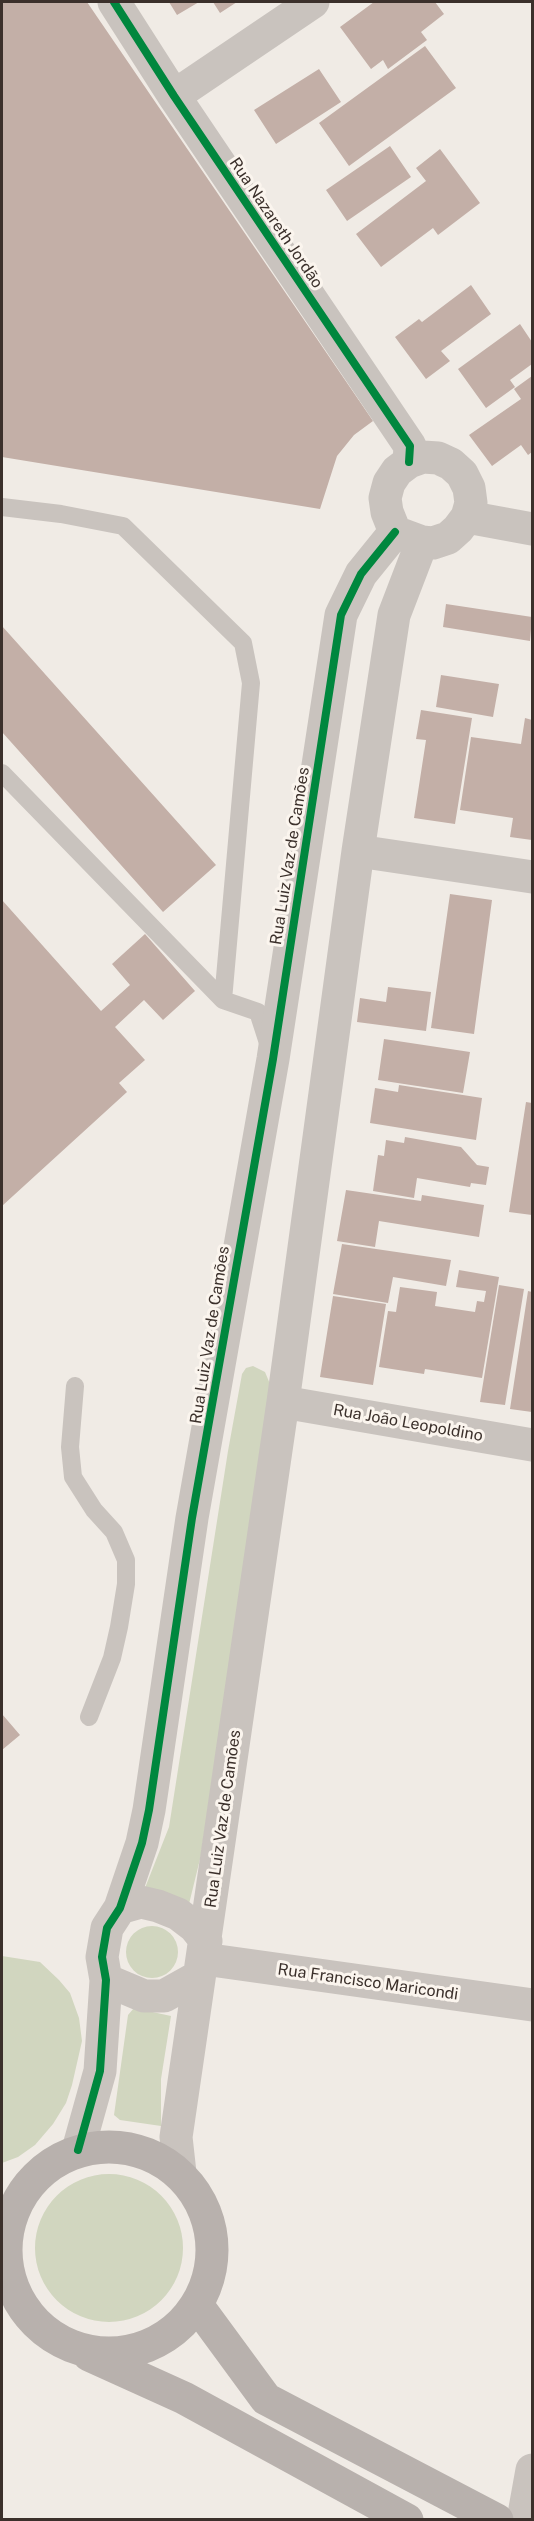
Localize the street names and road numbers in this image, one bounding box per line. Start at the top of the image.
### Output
street label: Rua Nazareth Jordão [225,154,327,292]
street label: Rua Luiz Vaz de Camões [266,766,314,946]
street label: Rua Luiz Vaz de Camões [186,1245,234,1425]
street label: Rua João Leopoldino [332,1400,484,1446]
street label: Rua Luiz Vaz de Camões [201,1729,245,1909]
street label: Rua Francisco Maricondi [276,1960,460,2004]

